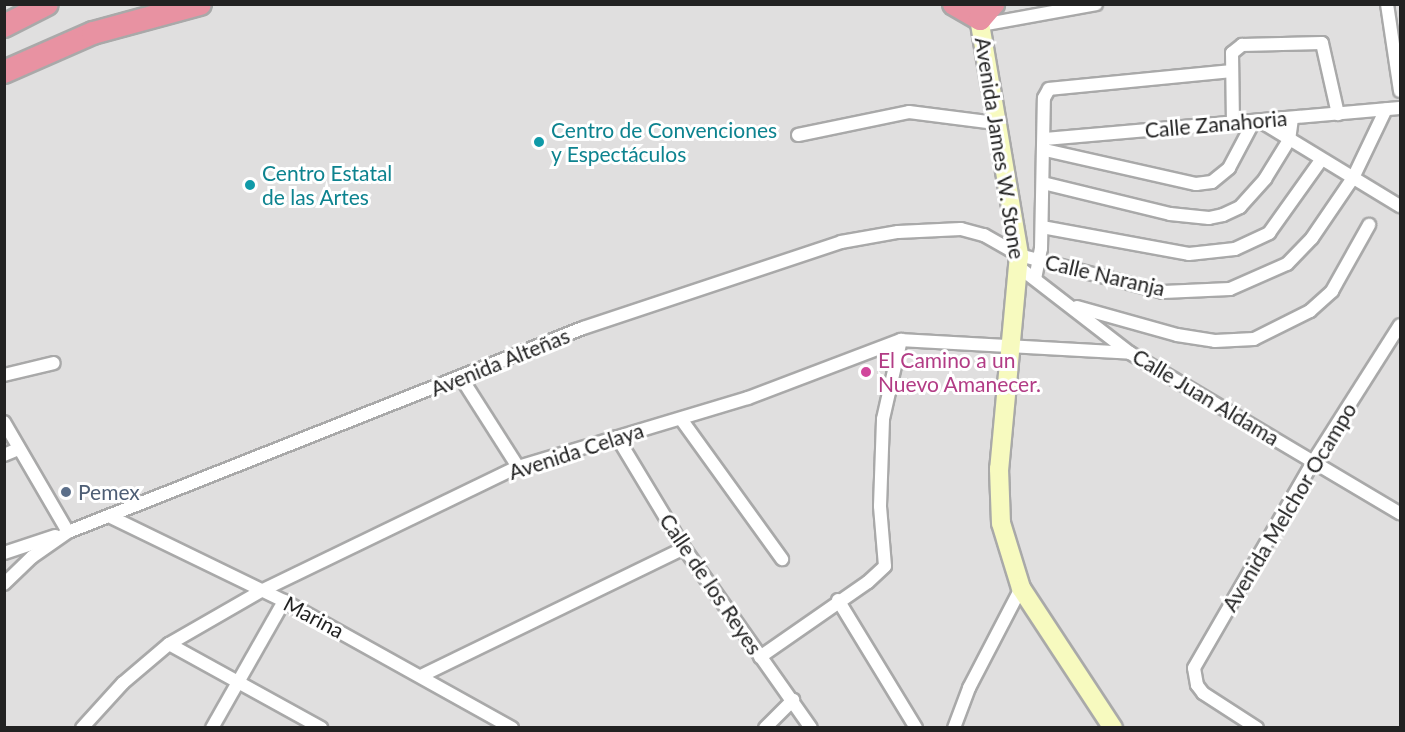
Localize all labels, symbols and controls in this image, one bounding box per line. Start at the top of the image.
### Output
street label: Avenida James W. Stone [970,35,1030,261]
street label: Calle Zanahoria [1144,105,1288,143]
place label: Centro de Convenciones y Espectáculos [551,117,777,167]
marker: Centro de Convenciones y Espectáculos [532,135,546,149]
place label: Centro Estatal de las Artes [262,160,392,210]
marker: Centro Estatal de las Artes [243,178,257,192]
street label: Calle Naranja [1043,249,1167,301]
street label: Avenida Alteñas [427,323,573,401]
street label: Calle Juan Aldama [1128,343,1284,451]
place label: El Camino a un Nuevo Amanecer. [878,347,1042,397]
marker: El Camino a un Nuevo Amanecer. [859,365,873,379]
street label: Avenida Melchor Ocampo [1217,398,1361,616]
street label: Avenida Celaya [505,417,647,485]
place label: Pemex [78,479,140,505]
marker: Pemex [59,485,73,499]
street label: Calle de los Reyes [655,509,767,659]
street label: Marina [280,591,348,643]

